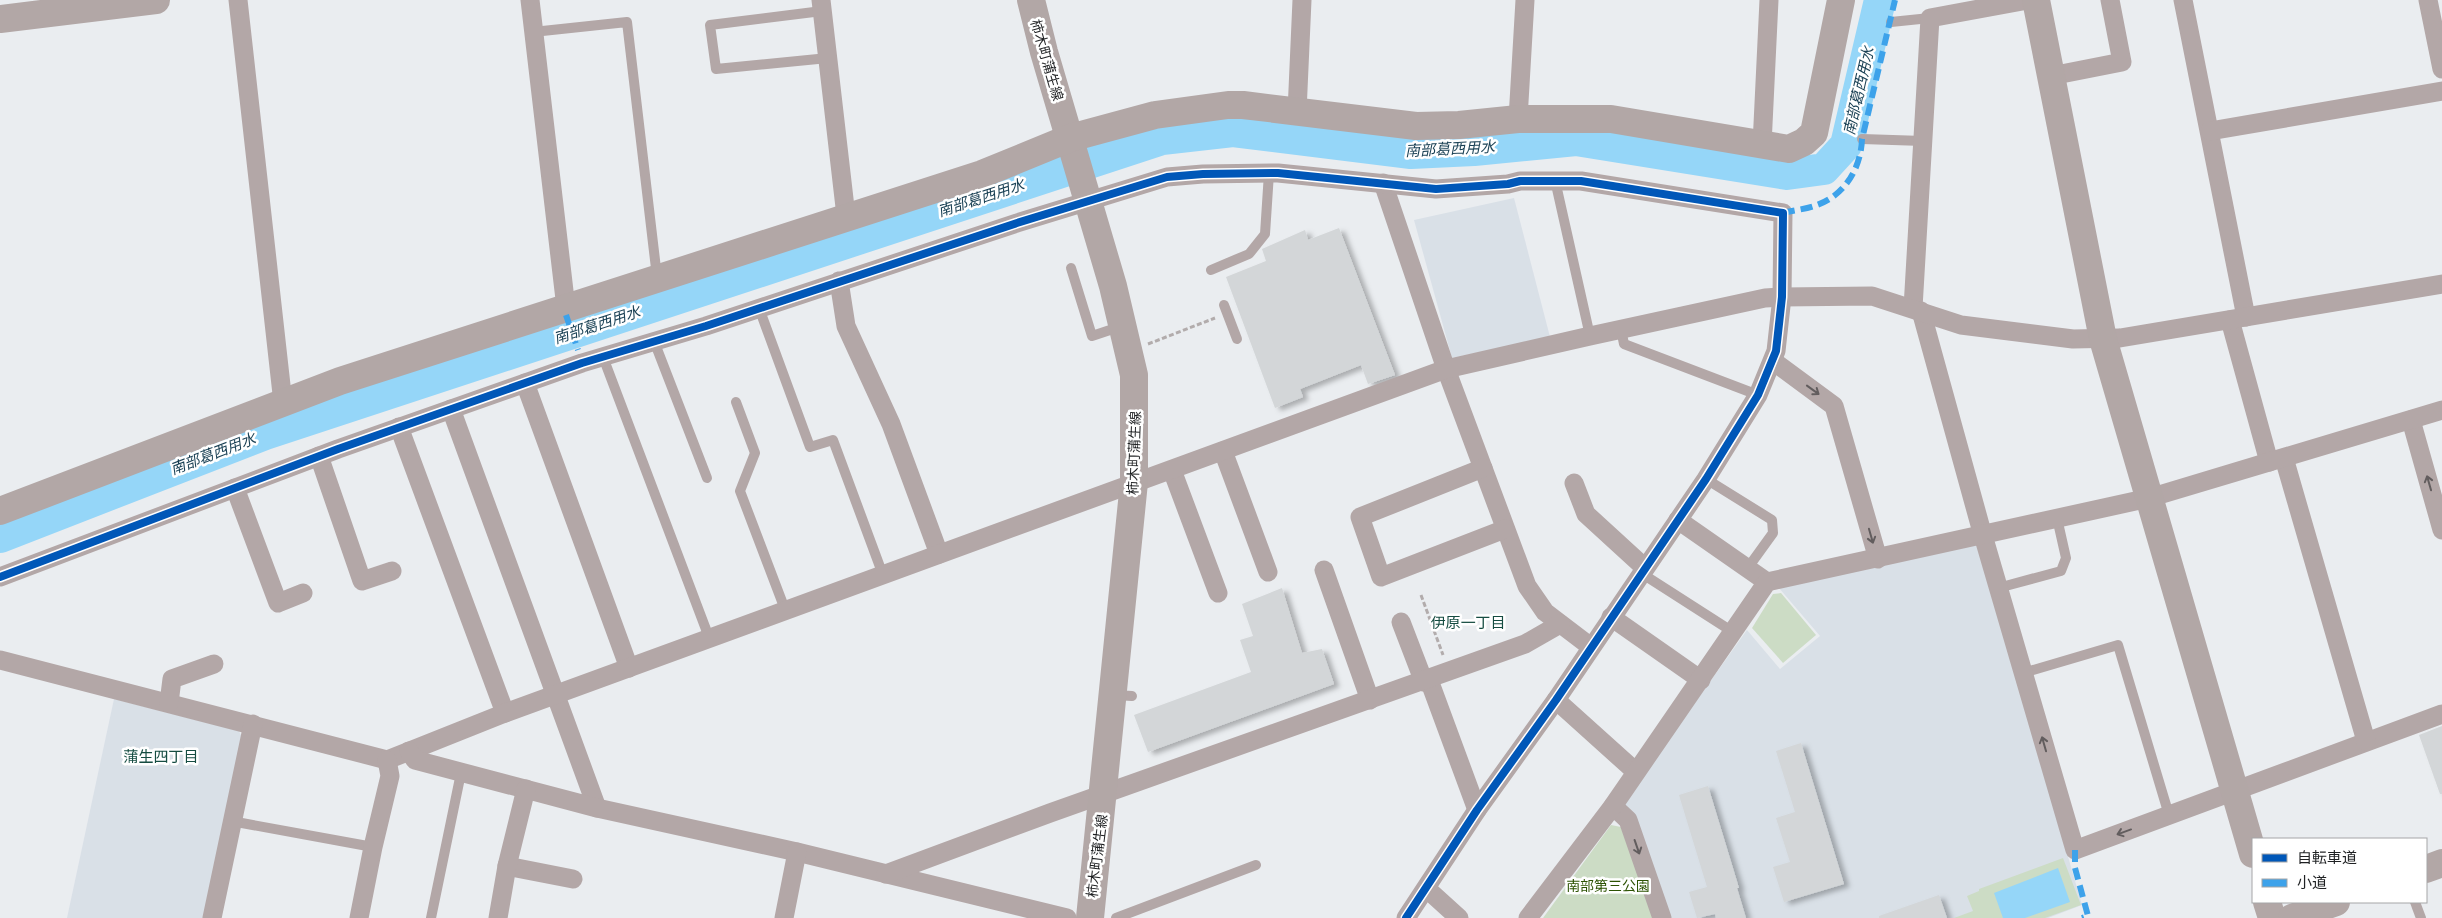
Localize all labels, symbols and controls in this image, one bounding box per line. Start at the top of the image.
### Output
street label: 柿木町蒲生線 [1028,17,1066,103]
water label: 南部葛西用水 [1840,43,1878,137]
water label: 南部葛西用水 [1405,138,1497,160]
water label: 南部葛西用水 [935,175,1028,220]
water label: 南部葛西用水 [551,302,644,347]
one-way arrow [1806,385,1820,395]
street label: 柿木町蒲生線 [1125,411,1143,495]
water label: 南部葛西用水 [168,429,260,479]
one-way arrow [2424,476,2433,492]
one-way arrow [1867,528,1877,544]
district label: 伊原一丁目 [1430,614,1506,632]
one-way arrow [2038,736,2048,752]
district label: 蒲生四丁目 [123,748,199,766]
street label: 柿木町蒲生線 [1084,813,1110,899]
one-way arrow [2116,828,2132,837]
one-way arrow [1633,838,1642,854]
legend [2252,838,2427,903]
text: 自転車道 [2297,849,2357,867]
text: 小道 [2297,874,2327,892]
park label: 南部第三公園 [1566,878,1650,894]

